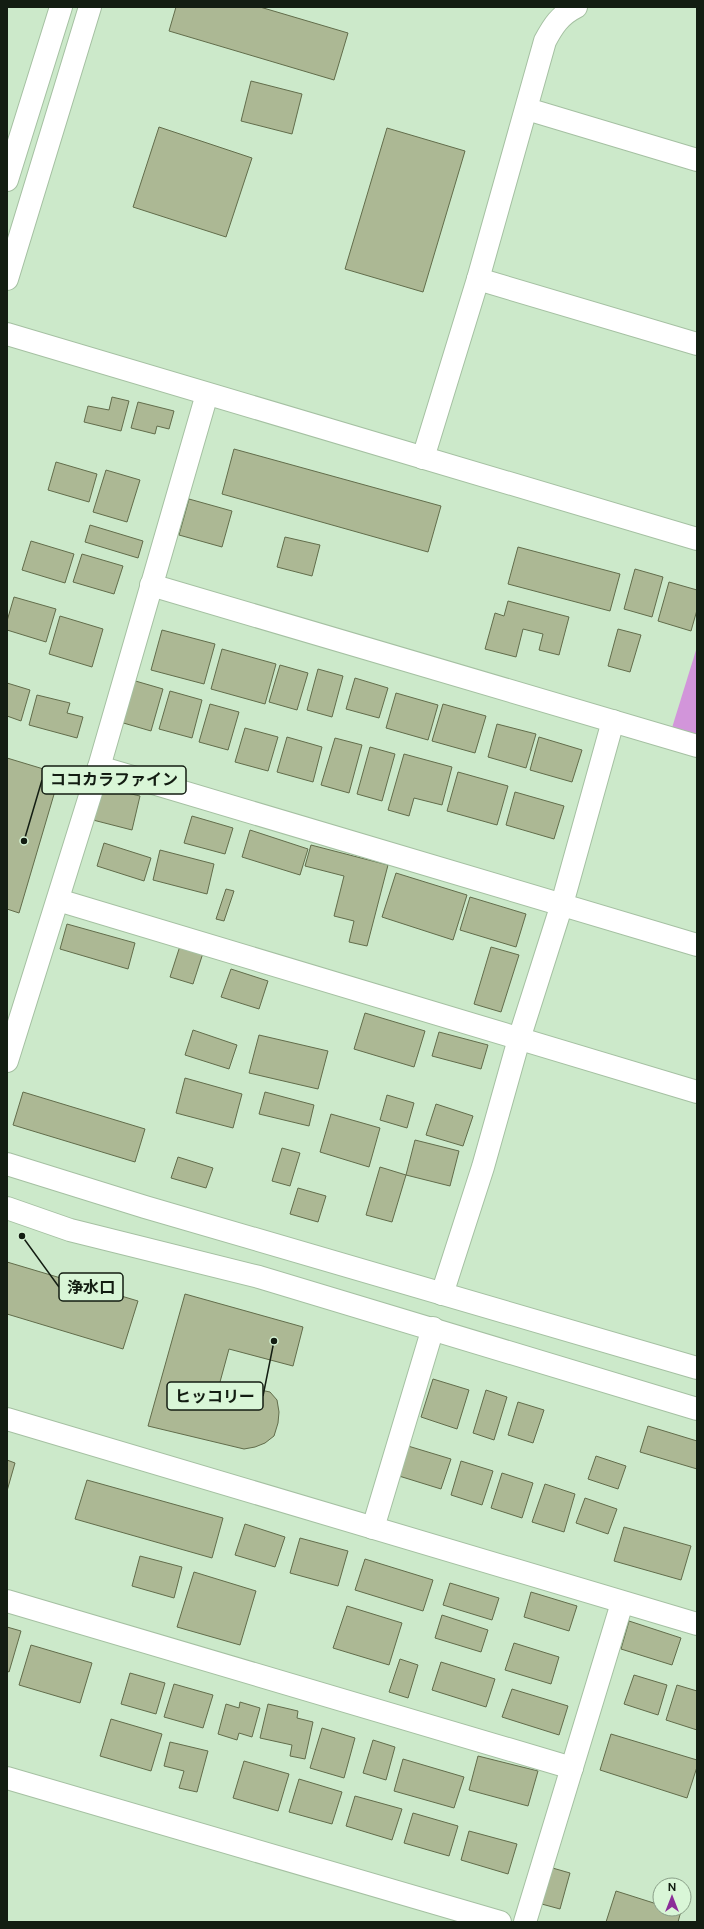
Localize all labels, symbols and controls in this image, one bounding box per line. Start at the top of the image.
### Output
callout: ココカラファイン [42,766,186,794]
text: ココカラファイン [50,770,178,789]
callout: 浄水口 [59,1273,123,1301]
text: 浄水口 [67,1278,115,1297]
callout: ヒッコリー [167,1382,263,1410]
text: ヒッコリー [175,1387,255,1406]
north arrow [652,1877,692,1917]
text: N [668,1881,676,1894]

